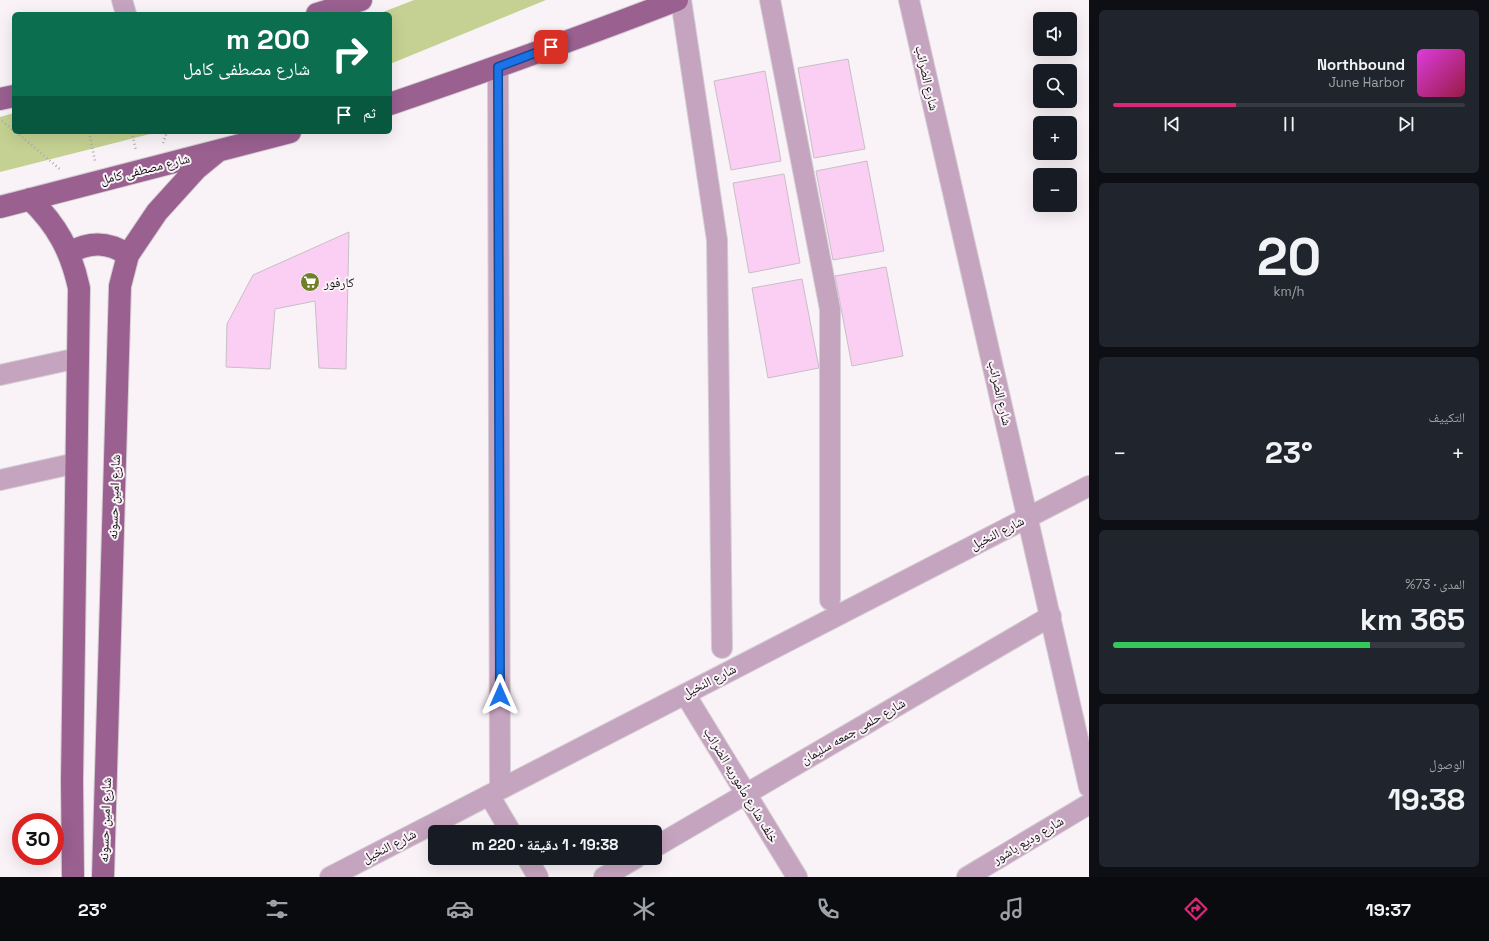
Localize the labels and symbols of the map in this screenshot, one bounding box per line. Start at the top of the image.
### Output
pin [534,30,568,64]
street label: شارع الضرائب [910,44,943,113]
street label: شارع مصطفى كامل [98,150,192,189]
supermarket icon: كارفور [299,271,321,293]
place label: كارفور [323,274,355,291]
street label: شارع الضرائب [983,359,1016,428]
street label: شارع امين حسونه [104,454,125,540]
street label: شارع النخيل [967,512,1027,555]
street label: شارع النخيل [679,660,739,703]
position arrow [479,674,521,716]
street label: شارع حلمى جمعه سليمان [798,694,909,769]
street label: خلف شارع مأموريه الضرائب [699,724,782,846]
street label: شارع امين حسونه [95,777,116,863]
street label: شارع وديع باشور [988,812,1067,869]
speed limit sign: 30 [12,813,64,865]
street label: شارع النخيل [359,825,419,868]

